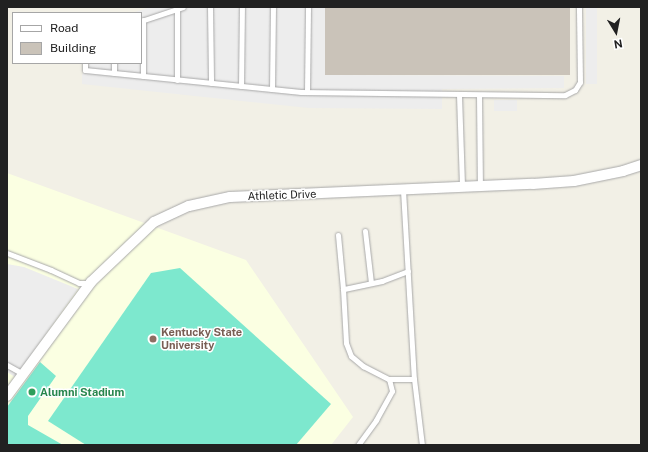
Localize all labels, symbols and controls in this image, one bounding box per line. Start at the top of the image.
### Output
legend [12,12,142,64]
north arrow [596,12,636,52]
text: Road [50,21,78,35]
text: N [613,37,623,50]
text: Building [50,41,96,55]
street label: Athletic Drive [247,187,317,203]
place label: Kentucky State University [161,326,242,352]
marker: Kentucky State University [148,334,158,344]
place label: Alumni Stadium [40,385,124,399]
marker: Alumni Stadium [27,387,37,397]

